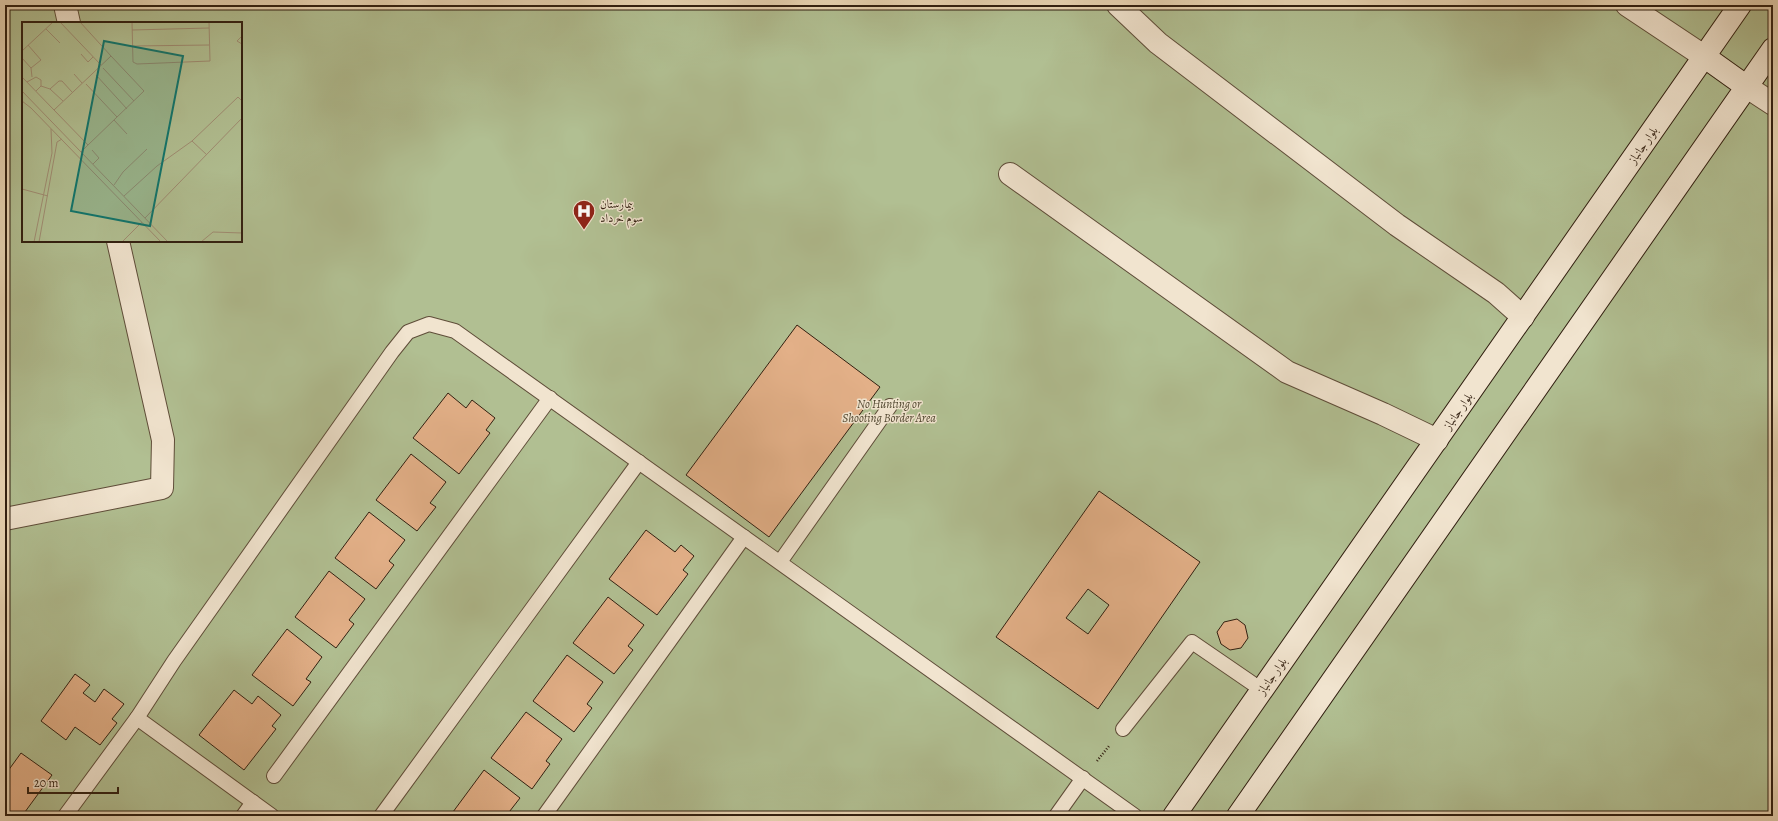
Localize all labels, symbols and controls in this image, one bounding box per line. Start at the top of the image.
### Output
inset map [22,22,242,242]
street label: بلوار جانباز [1624,123,1662,168]
place label: بیمارستان سوم خرداد [600,196,643,229]
hospital icon: بیمارستان سوم خرداد [571,198,597,231]
street label: بلوار جانباز [1439,389,1477,434]
park label: No Hunting or Shooting Border Area [842,396,936,426]
street label: بلوار جانباز [1253,654,1291,699]
scale bar [28,769,118,795]
text: 20 m [34,775,58,791]

